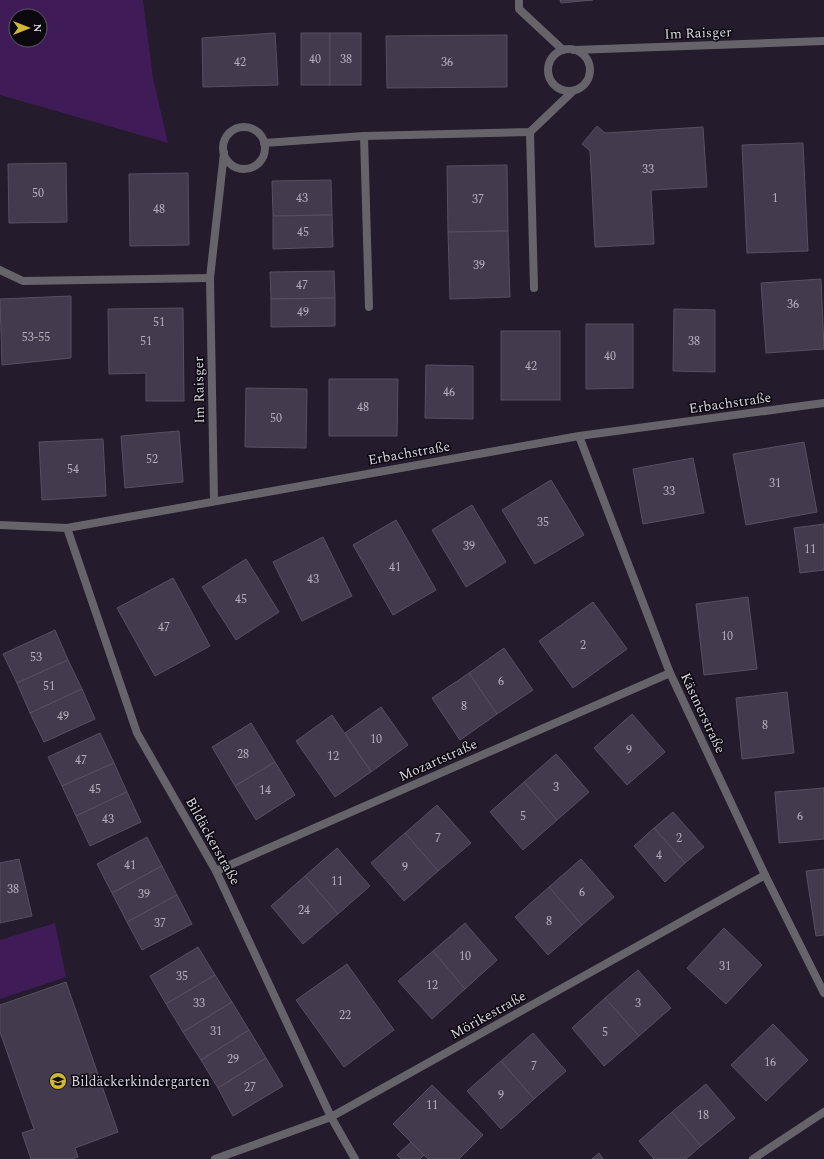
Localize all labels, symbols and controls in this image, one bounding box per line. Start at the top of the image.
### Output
north arrow [8,8,48,48]
street label: Im Raisger [664,21,732,45]
text: N [29,24,46,33]
house number: 40 [309,50,321,69]
house number: 38 [340,50,352,69]
house number: 42 [234,53,246,72]
house number: 36 [441,53,453,72]
house number: 33 [642,160,654,179]
house number: 50 [32,184,44,203]
house number: 43 [296,189,308,208]
house number: 1 [772,189,778,208]
house number: 37 [472,190,484,209]
house number: 48 [153,200,165,219]
house number: 45 [297,223,309,242]
house number: 39 [473,256,485,275]
house number: 47 [296,276,308,295]
house number: 36 [787,295,799,314]
house number: 49 [297,303,309,322]
house number: 51 [153,313,165,332]
house number: 53-55 [22,328,50,347]
house number: 51 [140,332,152,351]
house number: 38 [688,332,700,351]
house number: 40 [604,347,616,366]
street label: Im Raisger [188,356,210,424]
house number: 42 [525,357,537,376]
house number: 46 [443,383,455,402]
street label: Erbachstraße [687,387,773,419]
house number: 48 [357,398,369,417]
house number: 50 [270,409,282,428]
street label: Erbachstraße [366,435,452,471]
house number: 52 [146,450,158,469]
house number: 54 [67,460,79,479]
house number: 31 [769,474,781,493]
house number: 33 [663,482,675,501]
house number: 35 [537,513,549,532]
house number: 39 [463,537,475,556]
house number: 11 [804,540,816,559]
house number: 41 [389,558,401,577]
house number: 43 [307,570,319,589]
house number: 45 [235,590,247,609]
house number: 47 [158,618,170,637]
house number: 10 [721,627,733,646]
house number: 2 [580,636,586,655]
house number: 53 [30,648,42,667]
street label: Kästnerstraße [675,669,731,757]
house number: 6 [498,672,504,691]
house number: 51 [43,677,55,696]
house number: 8 [461,697,467,716]
house number: 49 [57,707,69,726]
house number: 8 [762,716,768,735]
house number: 10 [370,730,382,749]
street label: Mozartstraße [395,733,481,787]
house number: 9 [626,741,632,760]
house number: 28 [237,745,249,764]
house number: 12 [327,747,339,766]
house number: 47 [75,751,87,770]
house number: 3 [553,778,559,797]
house number: 45 [89,780,101,799]
house number: 14 [259,781,271,800]
street label: Bildäckerstraße [180,793,246,889]
house number: 5 [520,807,526,826]
house number: 6 [797,807,803,826]
house number: 43 [102,810,114,829]
house number: 7 [435,829,441,848]
house number: 2 [676,829,682,848]
house number: 4 [656,846,662,865]
house number: 41 [124,856,136,875]
house number: 9 [402,858,408,877]
house number: 11 [331,872,343,891]
house number: 38 [7,880,19,899]
house number: 6 [579,883,585,902]
house number: 39 [138,885,150,904]
house number: 24 [298,901,310,920]
house number: 8 [546,912,552,931]
house number: 37 [154,914,166,933]
house number: 10 [459,947,471,966]
house number: 31 [719,957,731,976]
house number: 35 [176,967,188,986]
house number: 12 [426,976,438,995]
street label: Mörikestraße [446,985,530,1045]
house number: 33 [193,994,205,1013]
house number: 3 [635,994,641,1013]
house number: 22 [339,1006,351,1025]
house number: 31 [210,1022,222,1041]
house number: 5 [602,1023,608,1042]
house number: 29 [227,1050,239,1069]
house number: 16 [764,1053,776,1072]
house number: 7 [531,1057,537,1076]
school or university icon: Bildäckerkindergarten [48,1071,68,1091]
place label: Bildäckerkindergarten [71,1071,210,1092]
house number: 27 [244,1078,256,1097]
house number: 9 [498,1086,504,1105]
house number: 11 [426,1096,438,1115]
house number: 18 [697,1106,709,1125]

